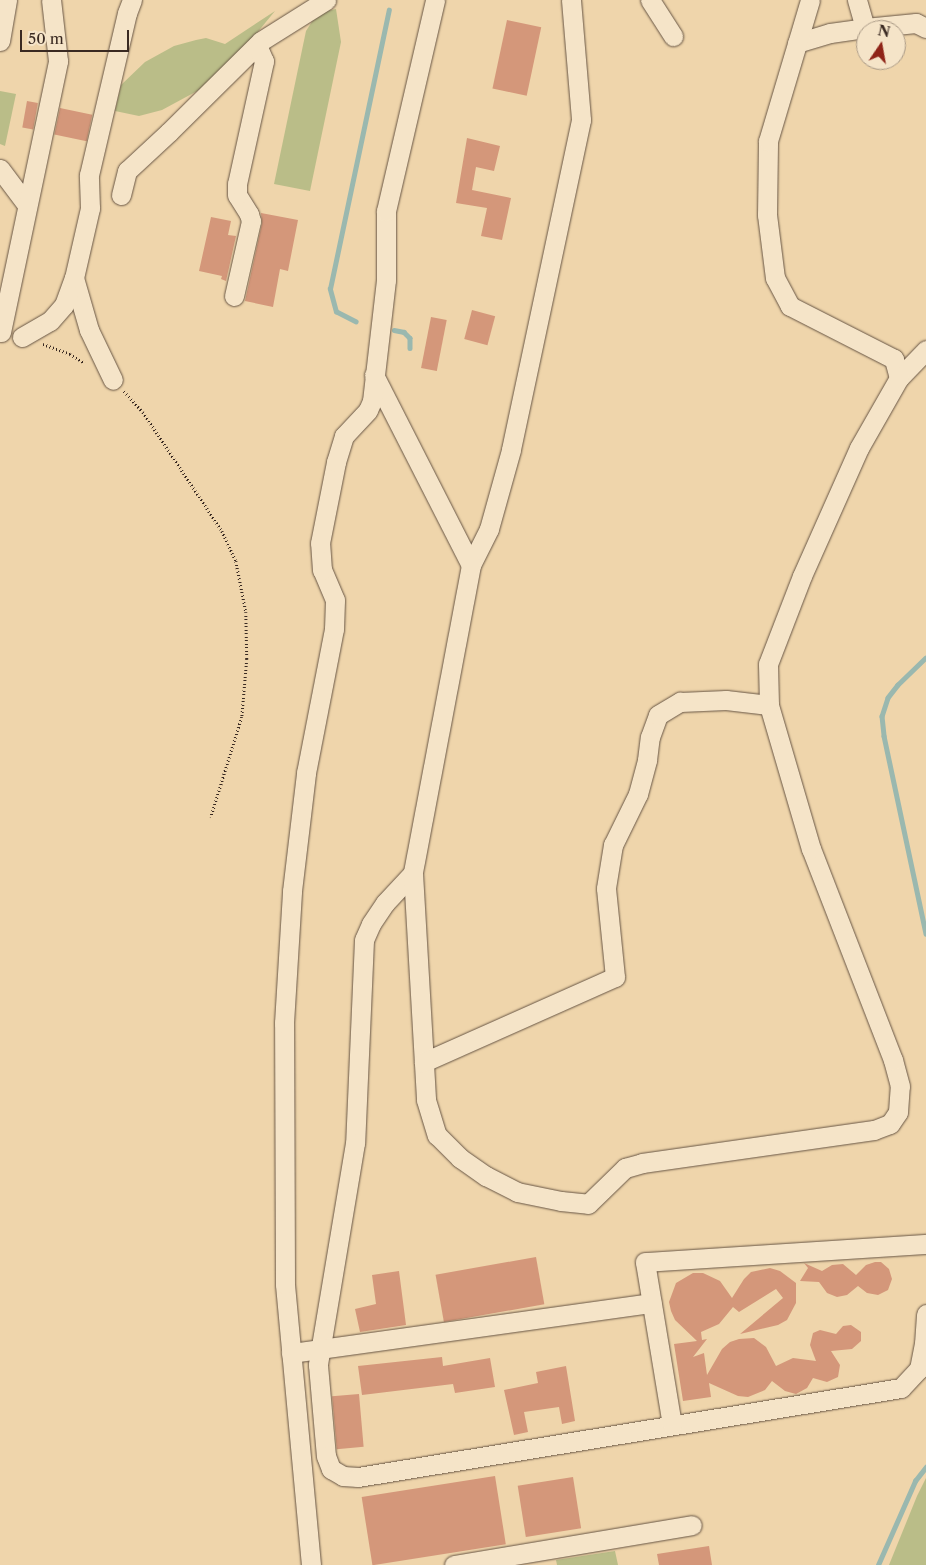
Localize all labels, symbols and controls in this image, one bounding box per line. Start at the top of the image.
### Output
scale bar [22,20,131,52]
north arrow [856,20,906,70]
text: N [876,21,892,41]
text: 50 m [28,29,64,48]

